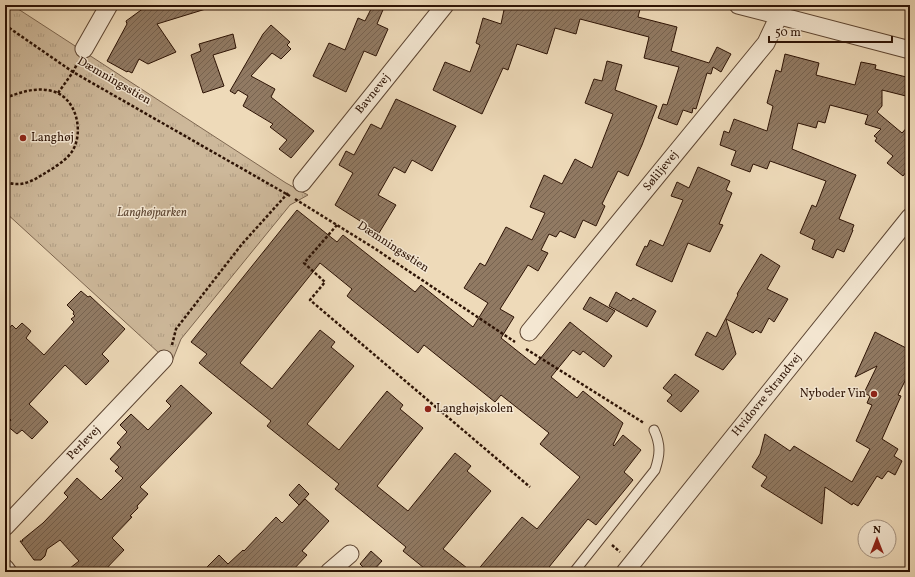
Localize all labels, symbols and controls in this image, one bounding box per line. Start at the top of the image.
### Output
scale bar [769,18,892,44]
text: 50 m [775,25,801,41]
street label: Dæmningsstien [74,53,154,109]
street label: Bavnevej [352,71,394,117]
place label: Langhøj [31,130,74,146]
marker: Langhøj [18,133,28,143]
street label: Søliljevej [640,147,682,195]
park label: Langhøjparken [117,205,187,221]
street label: Dæmningsstien [354,218,432,276]
street label: Hvidovre Strandvej [729,350,805,440]
place label: Nyboder Vin [800,386,866,402]
marker: Nyboder Vin [869,389,879,399]
place label: Langhøjskolen [436,401,513,417]
marker: Langhøjskolen [423,404,433,414]
street label: Perlevej [64,422,104,464]
north arrow [857,519,897,559]
text: N [873,523,881,538]

